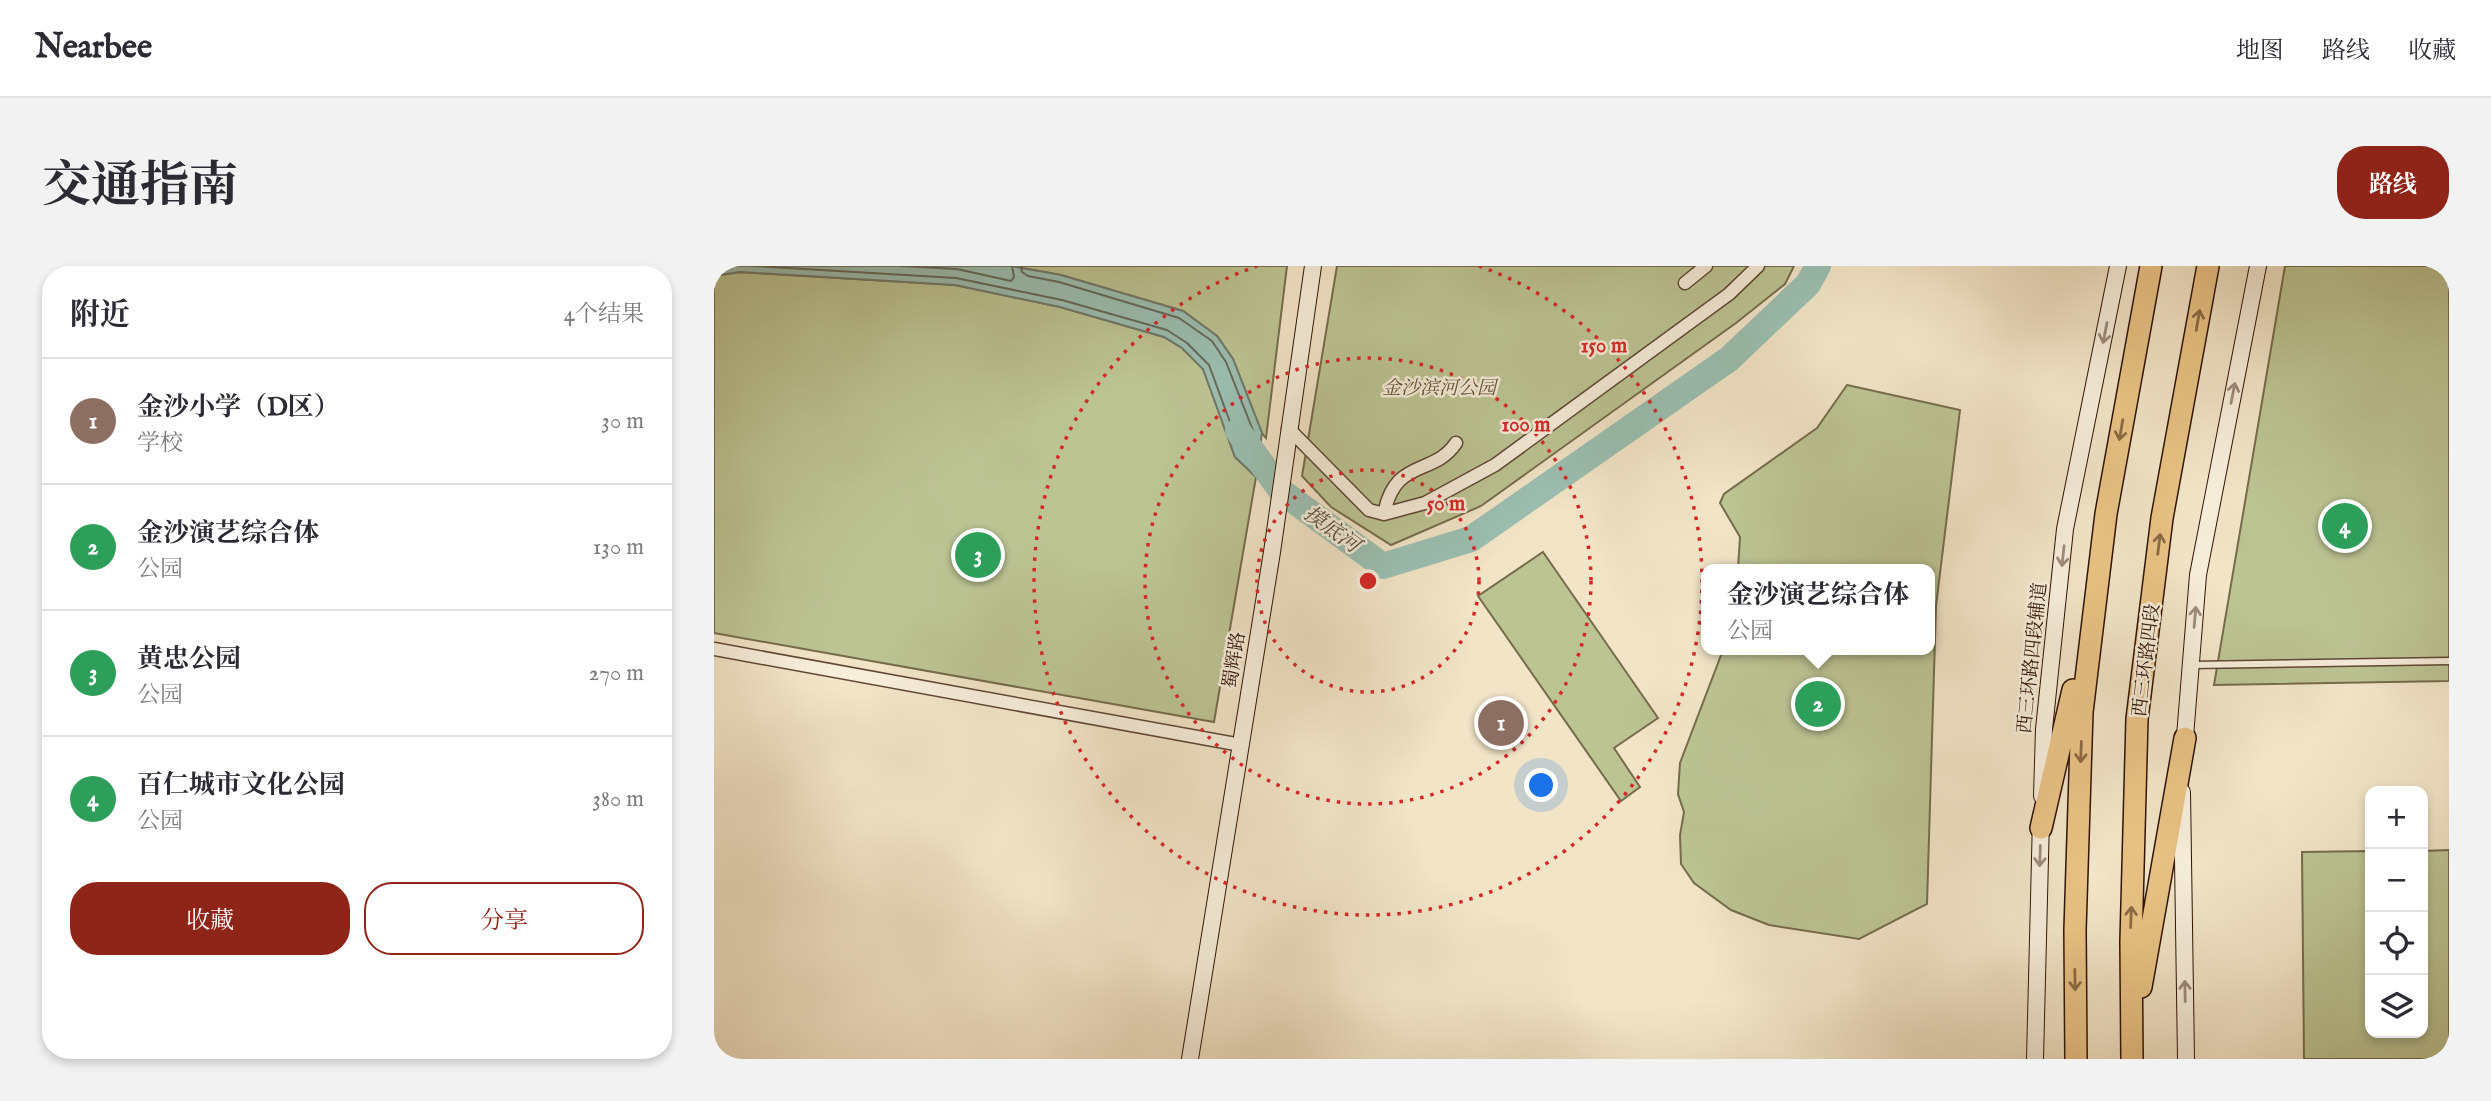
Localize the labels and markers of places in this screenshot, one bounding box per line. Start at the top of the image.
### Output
pin: 4 [2322,500,2368,552]
pin: 3 [955,529,1001,581]
centre of rings [1356,569,1380,593]
pin: 2 [1795,678,1841,730]
pin: 1 [1478,697,1524,749]

